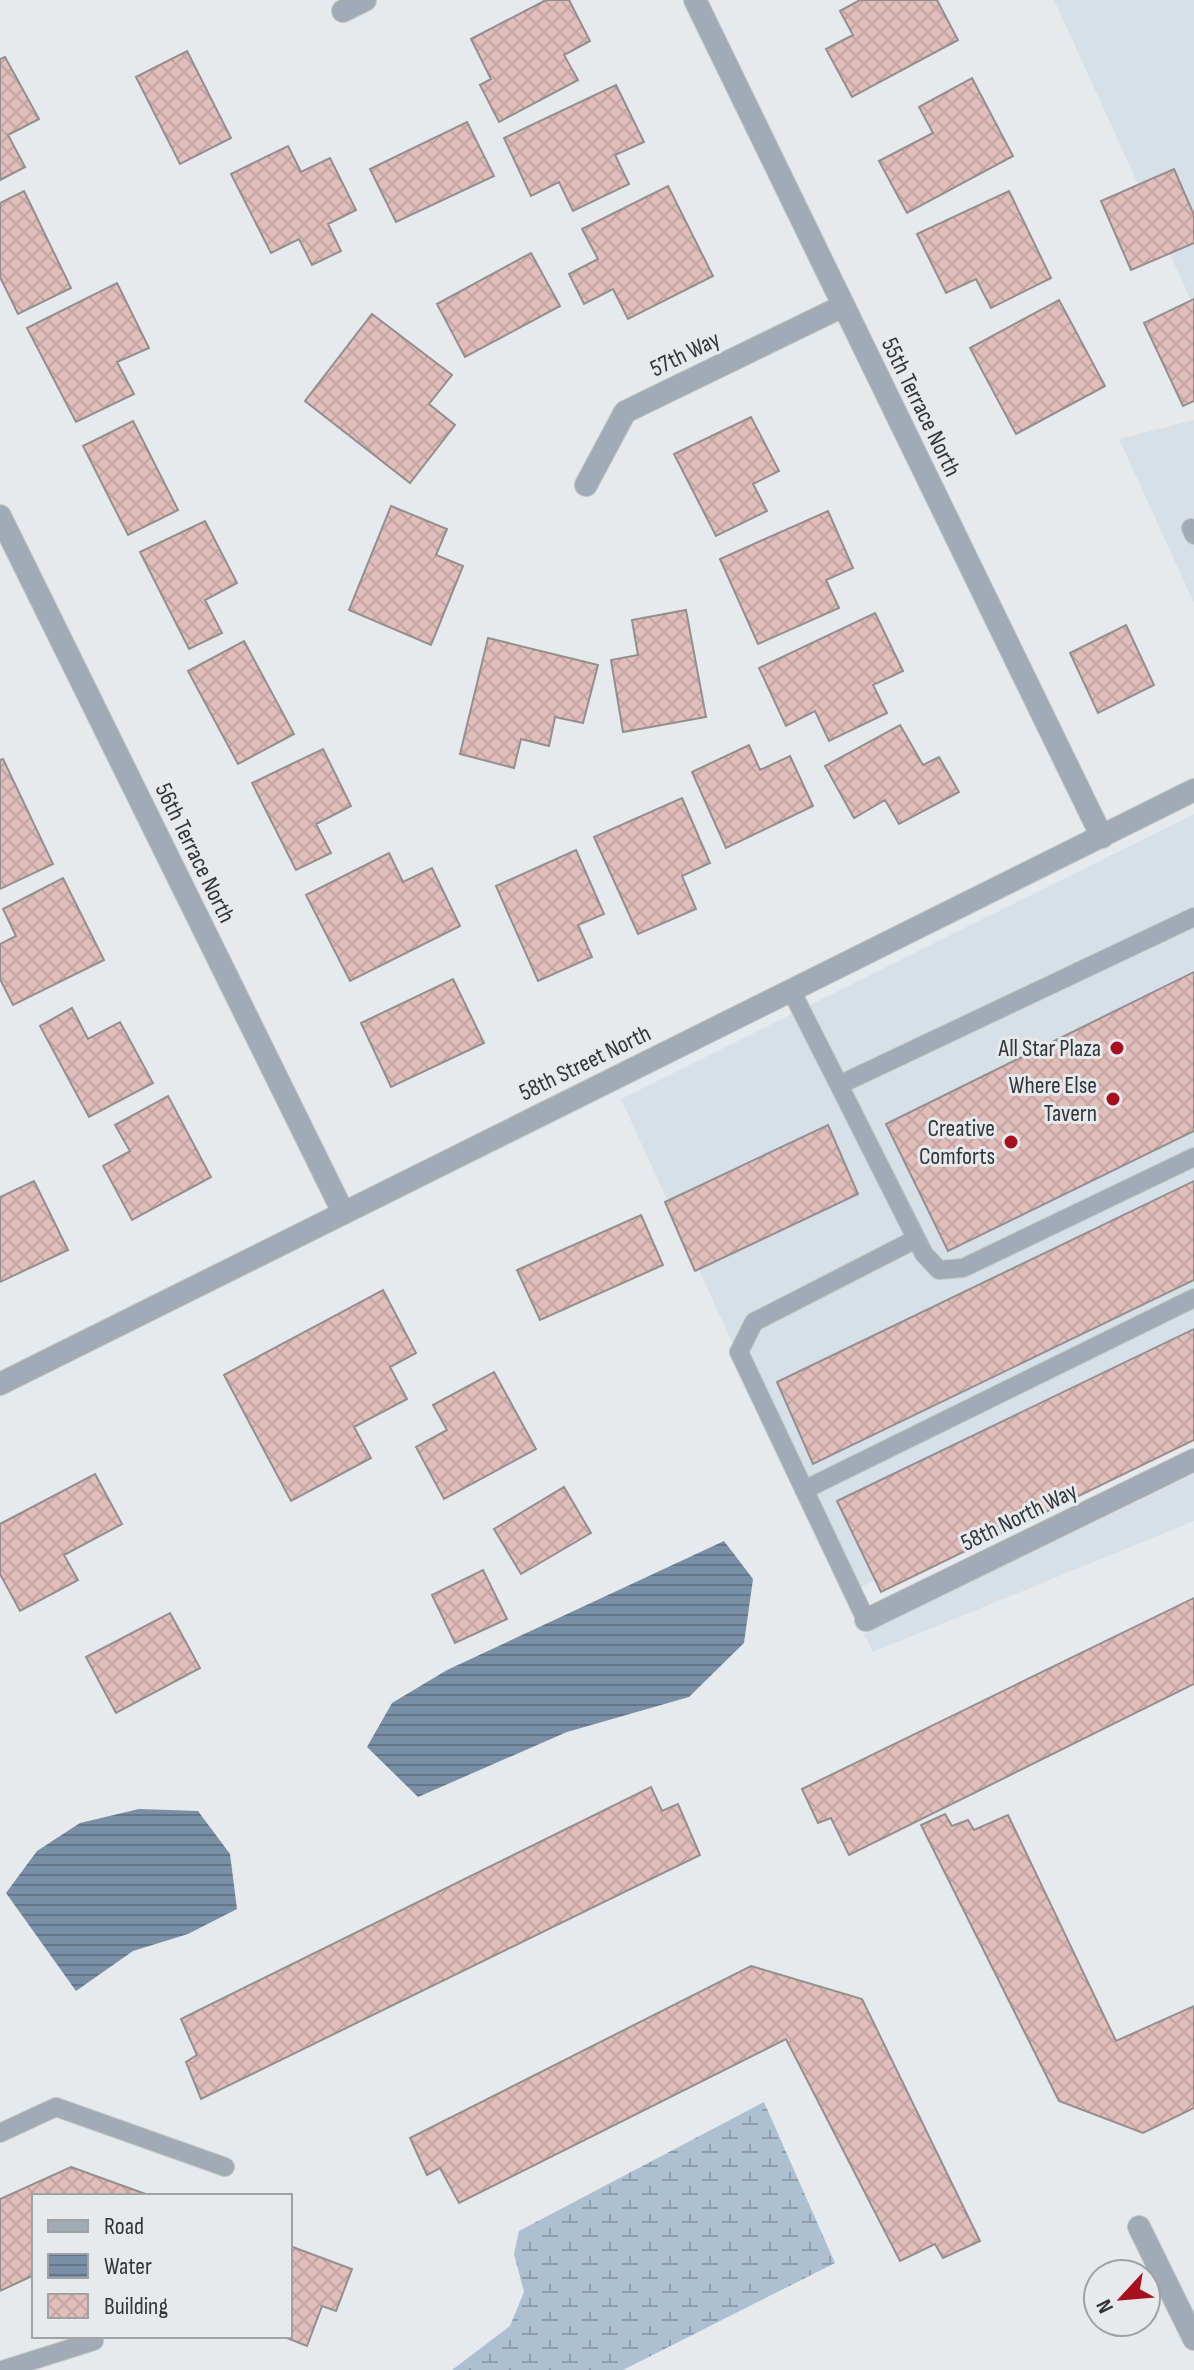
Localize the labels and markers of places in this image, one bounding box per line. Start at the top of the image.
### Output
place label: All Star Plaza [998,1034,1101,1063]
marker: All Star Plaza [1108,1039,1126,1057]
place label: Where Else Tavern [1009,1071,1097,1128]
marker: Where Else Tavern [1104,1090,1122,1108]
place label: Creative Comforts [919,1114,995,1171]
marker: Creative Comforts [1002,1133,1020,1151]

